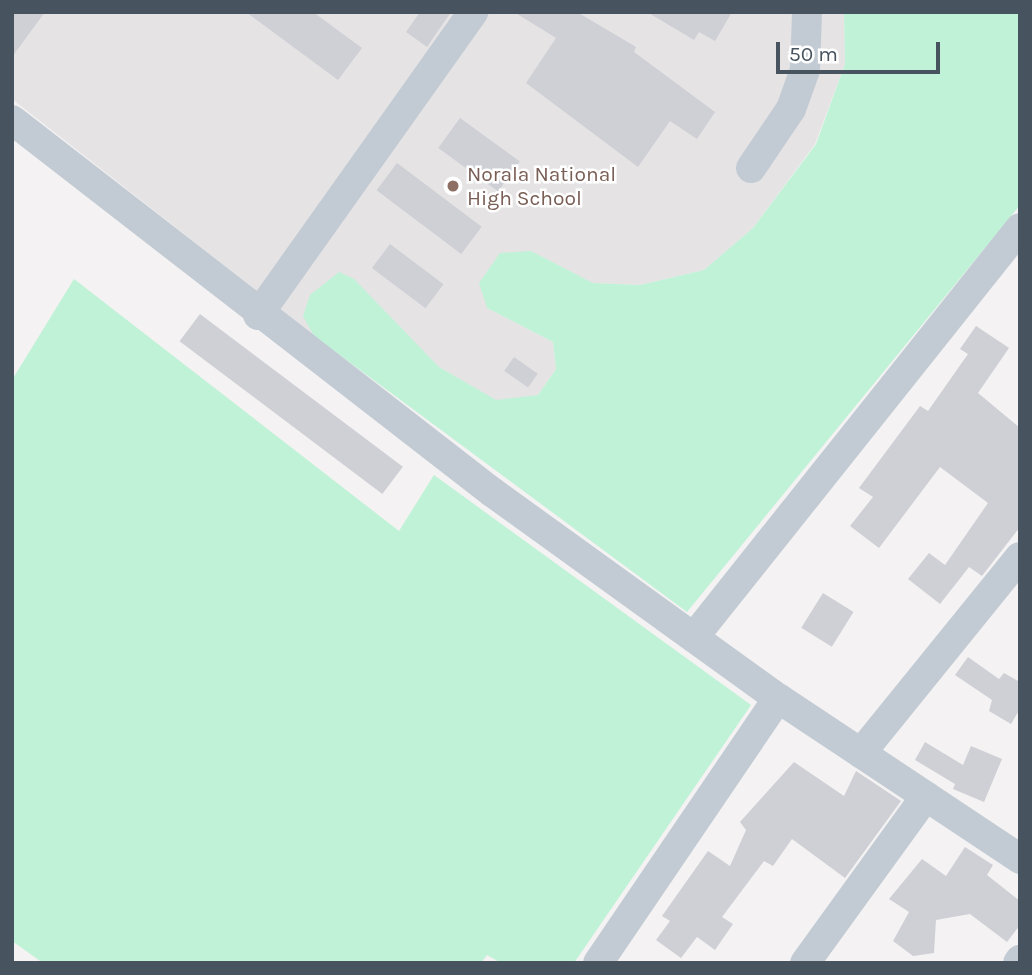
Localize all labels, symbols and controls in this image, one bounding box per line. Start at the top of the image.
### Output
scale bar [780,28,944,72]
text: 50 m [789,42,838,66]
place label: Norala National High School [467,161,616,211]
marker: Norala National High School [445,178,461,194]

